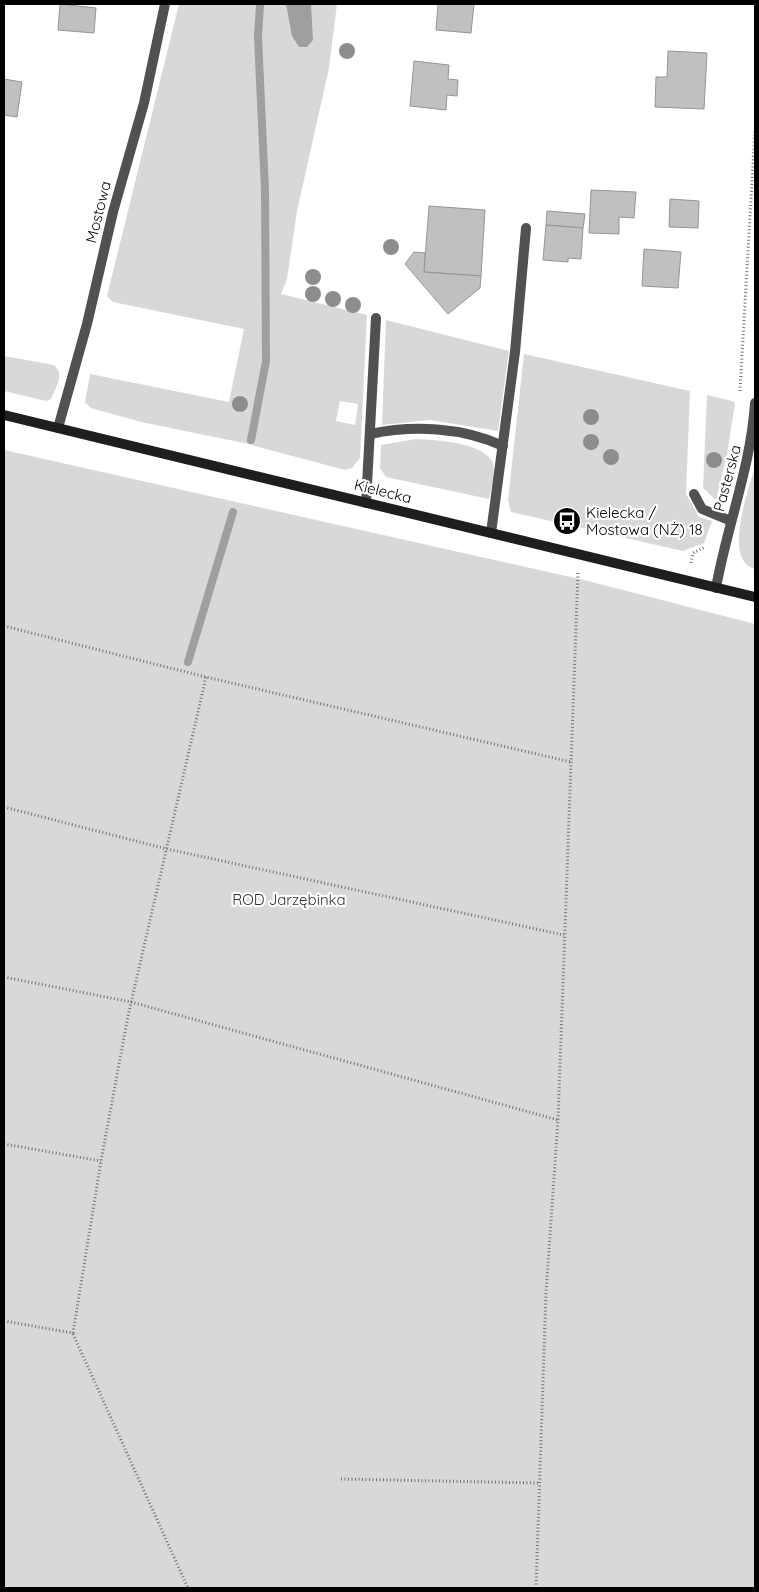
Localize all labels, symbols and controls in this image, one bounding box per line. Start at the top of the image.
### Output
street label: Mostowa [81,179,115,245]
street label: Pasterska [709,443,745,513]
street label: Kielecka [352,475,414,507]
place label: Kielecka / Mostowa (NŻ) 18 [586,503,703,539]
bus stop icon: Kielecka / Mostowa (NŻ) 18 [552,506,582,536]
park label: ROD Jarzębinka [232,890,346,909]

